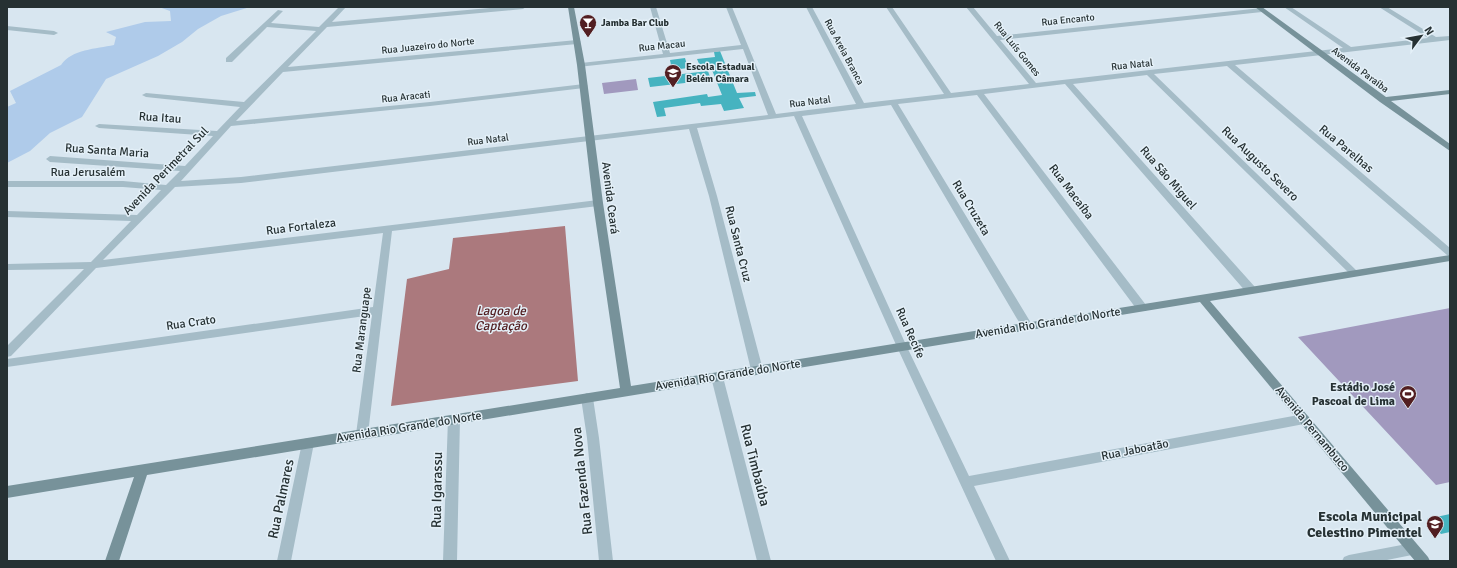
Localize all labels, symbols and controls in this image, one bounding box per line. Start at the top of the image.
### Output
street label: Rua Encanto [1041,11,1095,29]
bar icon: Jamba Bar Club [578,13,598,38]
north arrow [1401,16,1441,56]
place label: Jamba Bar Club [601,17,669,29]
street label: Rua Areia Branca [822,17,866,87]
street label: Rua Luís Gomes [991,19,1043,79]
text: N [1422,24,1437,38]
street label: Rua Juazeiro do Norte [381,35,475,57]
street label: Rua Macau [638,38,686,54]
street label: Avenida Paraíba [1329,45,1391,95]
street label: Rua Natal [1111,57,1153,73]
place label: Escola Estadual Belém Câmara [686,61,755,85]
school or university icon: Escola Estadual Belém Câmara [663,63,683,88]
street label: Rua Aracati [381,88,431,106]
street label: Rua Natal [789,93,832,111]
street label: Rua Itau [138,109,182,127]
street label: Rua Parelhas [1316,122,1376,176]
street label: Avenida Perimetral Sul [120,123,212,218]
street label: Rua Augusto Severo [1218,123,1302,205]
street label: Rua Natal [467,131,510,149]
street label: Rua Santa Maria [64,141,150,161]
street label: Rua São Miguel [1136,143,1200,213]
street label: Avenida Ceará [598,161,622,235]
street label: Rua Macaíba [1045,161,1097,223]
street label: Rua Jerusalém [51,165,125,180]
street label: Rua Cruzeta [949,178,993,238]
street label: Rua Santa Cruz [721,204,755,284]
street label: Rua Fortaleza [265,215,337,239]
street label: Rua Maranguape [349,286,375,374]
water label: Lagoa de Captação [475,303,528,334]
street label: Avenida Rio Grande do Norte [974,304,1122,342]
street label: Rua Recife [892,305,928,361]
street label: Rua Crato [165,312,217,334]
street label: Avenida Rio Grande do Norte [654,356,802,394]
place label: Estádio José Pascoal de Lima [1312,380,1395,409]
street label: Avenida Pernambuco [1272,383,1352,475]
sports icon: Estádio José Pascoal de Lima [1398,384,1418,409]
street label: Avenida Rio Grande do Norte [335,408,483,446]
street label: Rua Timbaúba [737,422,773,508]
street label: Rua Fazenda Nova [568,426,596,536]
street label: Rua Jaboatão [1100,436,1170,464]
street label: Rua Igarassu [428,452,446,528]
street label: Rua Palmares [264,458,298,540]
place label: Escola Municipal Celestino Pimentel [1307,508,1423,541]
school or university icon: Escola Municipal Celestino Pimentel [1425,514,1445,539]

